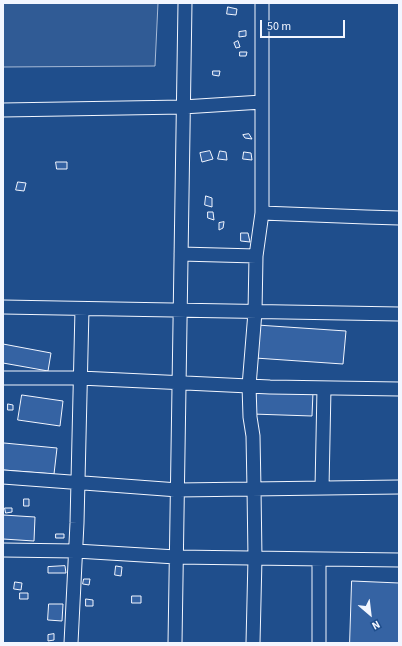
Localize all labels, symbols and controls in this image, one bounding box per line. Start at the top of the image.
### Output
scale bar [262,12,347,38]
text: 50 m [267,18,291,35]
north arrow [350,594,390,634]
text: N [369,617,383,633]

